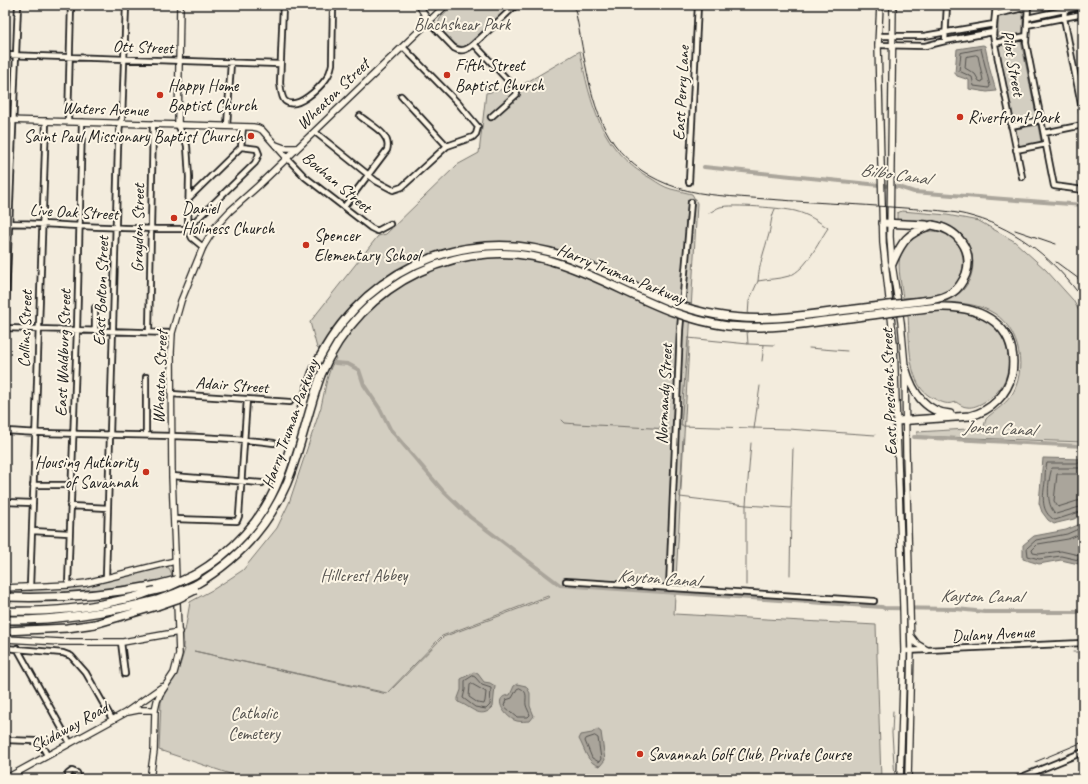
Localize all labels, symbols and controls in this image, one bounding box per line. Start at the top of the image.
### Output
park label: Blachshear Park [414,14,512,35]
street label: Pilot Street [997,28,1030,100]
street label: Ott Street [112,35,176,59]
street label: East Perry Lane [668,44,694,141]
street label: Wheaton Street [292,52,376,134]
place label: Fifth Street Baptist Church [455,55,545,96]
marker: Fifth Street Baptist Church [442,70,452,80]
place label: Happy Home Baptist Church [168,75,258,116]
marker: Happy Home Baptist Church [155,90,165,100]
street label: Waters Avenue [62,97,150,121]
place label: Riverfront Park [968,107,1061,128]
marker: Riverfront Park [955,112,965,122]
place label: Saint Paul Missionary Baptist Church [24,126,244,147]
marker: Saint Paul Missionary Baptist Church [246,131,256,141]
street label: Bouhan Street [298,147,378,219]
water label: Bilbo Canal [859,158,937,191]
street label: Graydon Street [127,181,149,273]
place label: Daniel Holiness Church [182,198,276,239]
street label: Live Oak Street [29,199,121,225]
marker: Daniel Holiness Church [169,213,179,223]
place label: Spencer Elementary School [314,225,423,266]
street label: East Bolton Street [89,233,113,346]
street label: Harry Truman Parkway [554,239,689,310]
marker: Spencer Elementary School [301,240,311,250]
street label: East Waldburg Street [50,287,76,417]
street label: Collins Street [13,288,37,368]
street label: East President Street [876,326,902,456]
street label: Wheaton Street [148,328,172,424]
street label: Normandy Street [651,341,677,445]
street label: Harry Truman Parkway [257,356,323,491]
street label: Adair Street [195,372,271,398]
water label: Jones Canal [961,415,1041,441]
place label: Housing Authority of Savannah [35,452,139,493]
marker: Housing Authority of Savannah [141,467,151,477]
water label: Kayton Canal [617,564,705,592]
park label: Hillcrest Abbey [321,565,409,586]
water label: Kayton Canal [940,584,1028,608]
street label: Dulany Avenue [951,621,1036,647]
street label: Skidaway Road [26,695,114,757]
park label: Catholic Cemetery [228,703,281,744]
place label: Savannah Golf Club, Private Course [648,744,853,765]
marker: Savannah Golf Club, Private Course [635,749,645,759]

